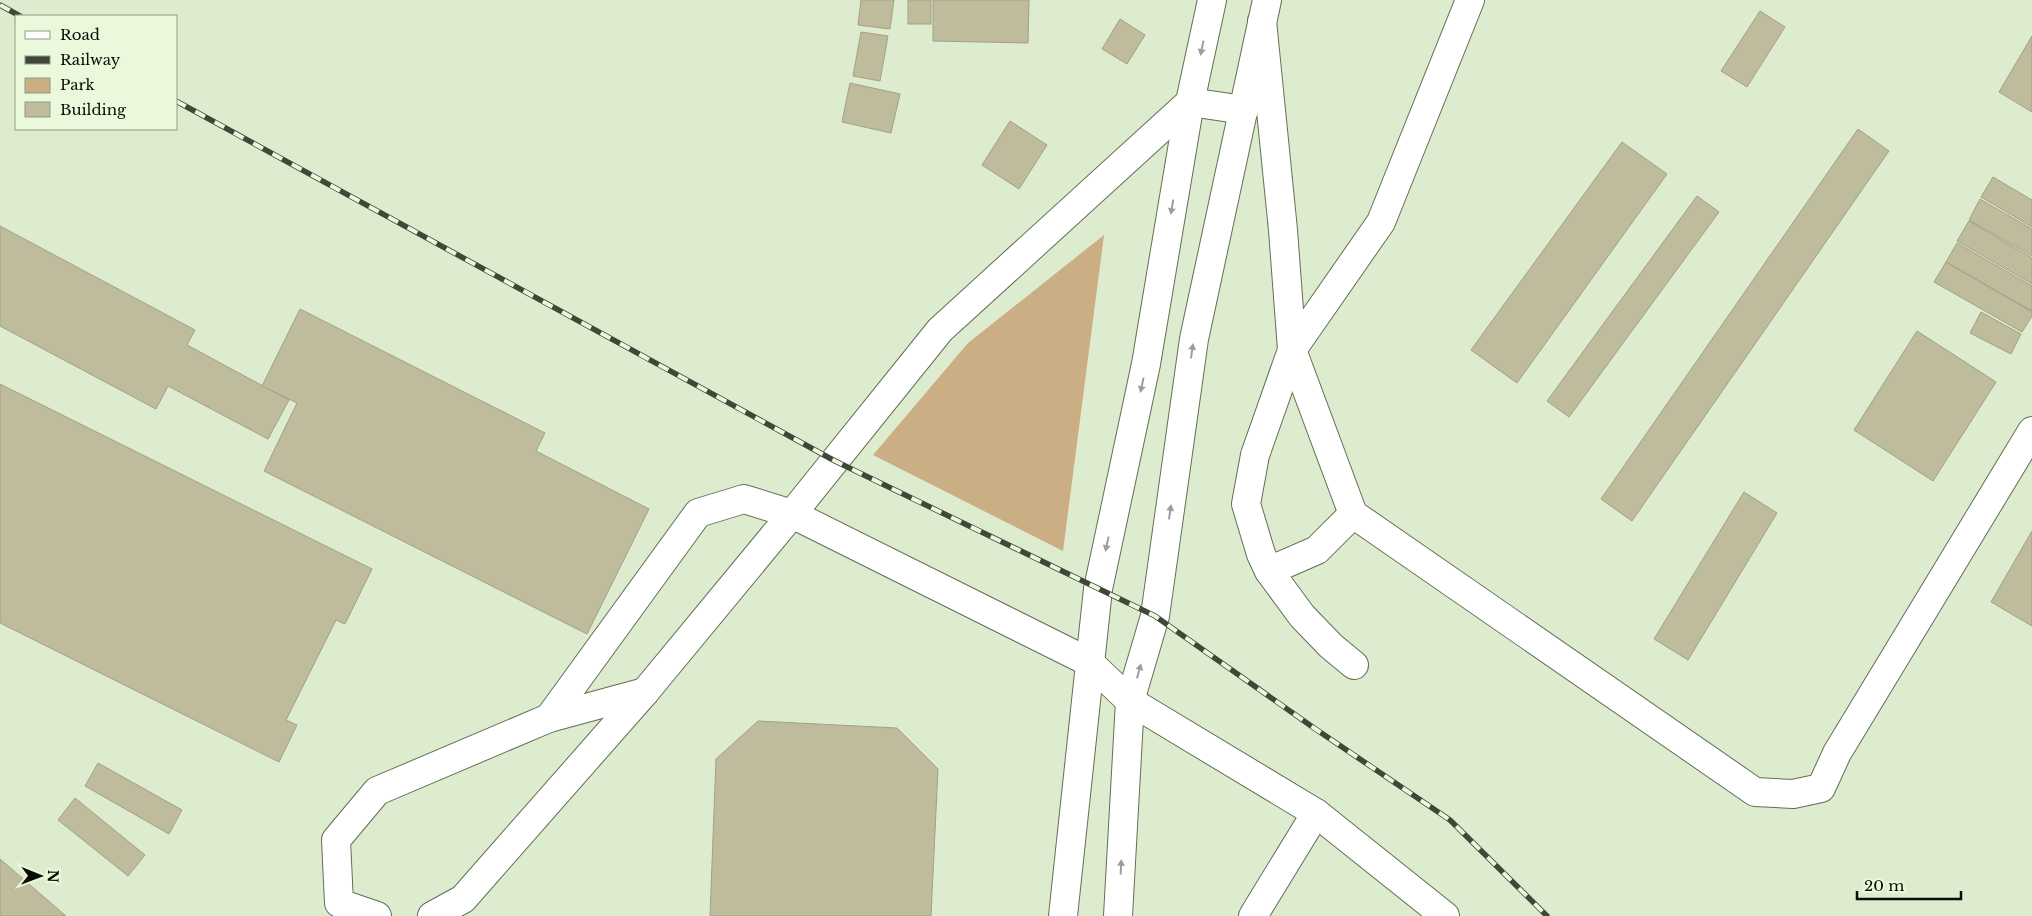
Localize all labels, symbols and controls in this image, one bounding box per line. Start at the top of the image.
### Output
legend [15,15,178,130]
text: Road [60,25,100,44]
one-way arrow [1198,40,1206,55]
text: Railway [60,50,121,69]
text: Park [60,75,96,94]
text: Building [60,100,127,119]
one-way arrow [1168,200,1176,216]
one-way arrow [1188,343,1196,359]
one-way arrow [1138,377,1146,392]
one-way arrow [1166,504,1174,520]
one-way arrow [1103,536,1111,552]
one-way arrow [1135,664,1143,679]
north arrow [15,851,65,901]
one-way arrow [1117,859,1125,875]
scale bar [1857,868,1961,900]
text: N [44,869,62,883]
text: 20 m [1864,876,1904,895]

